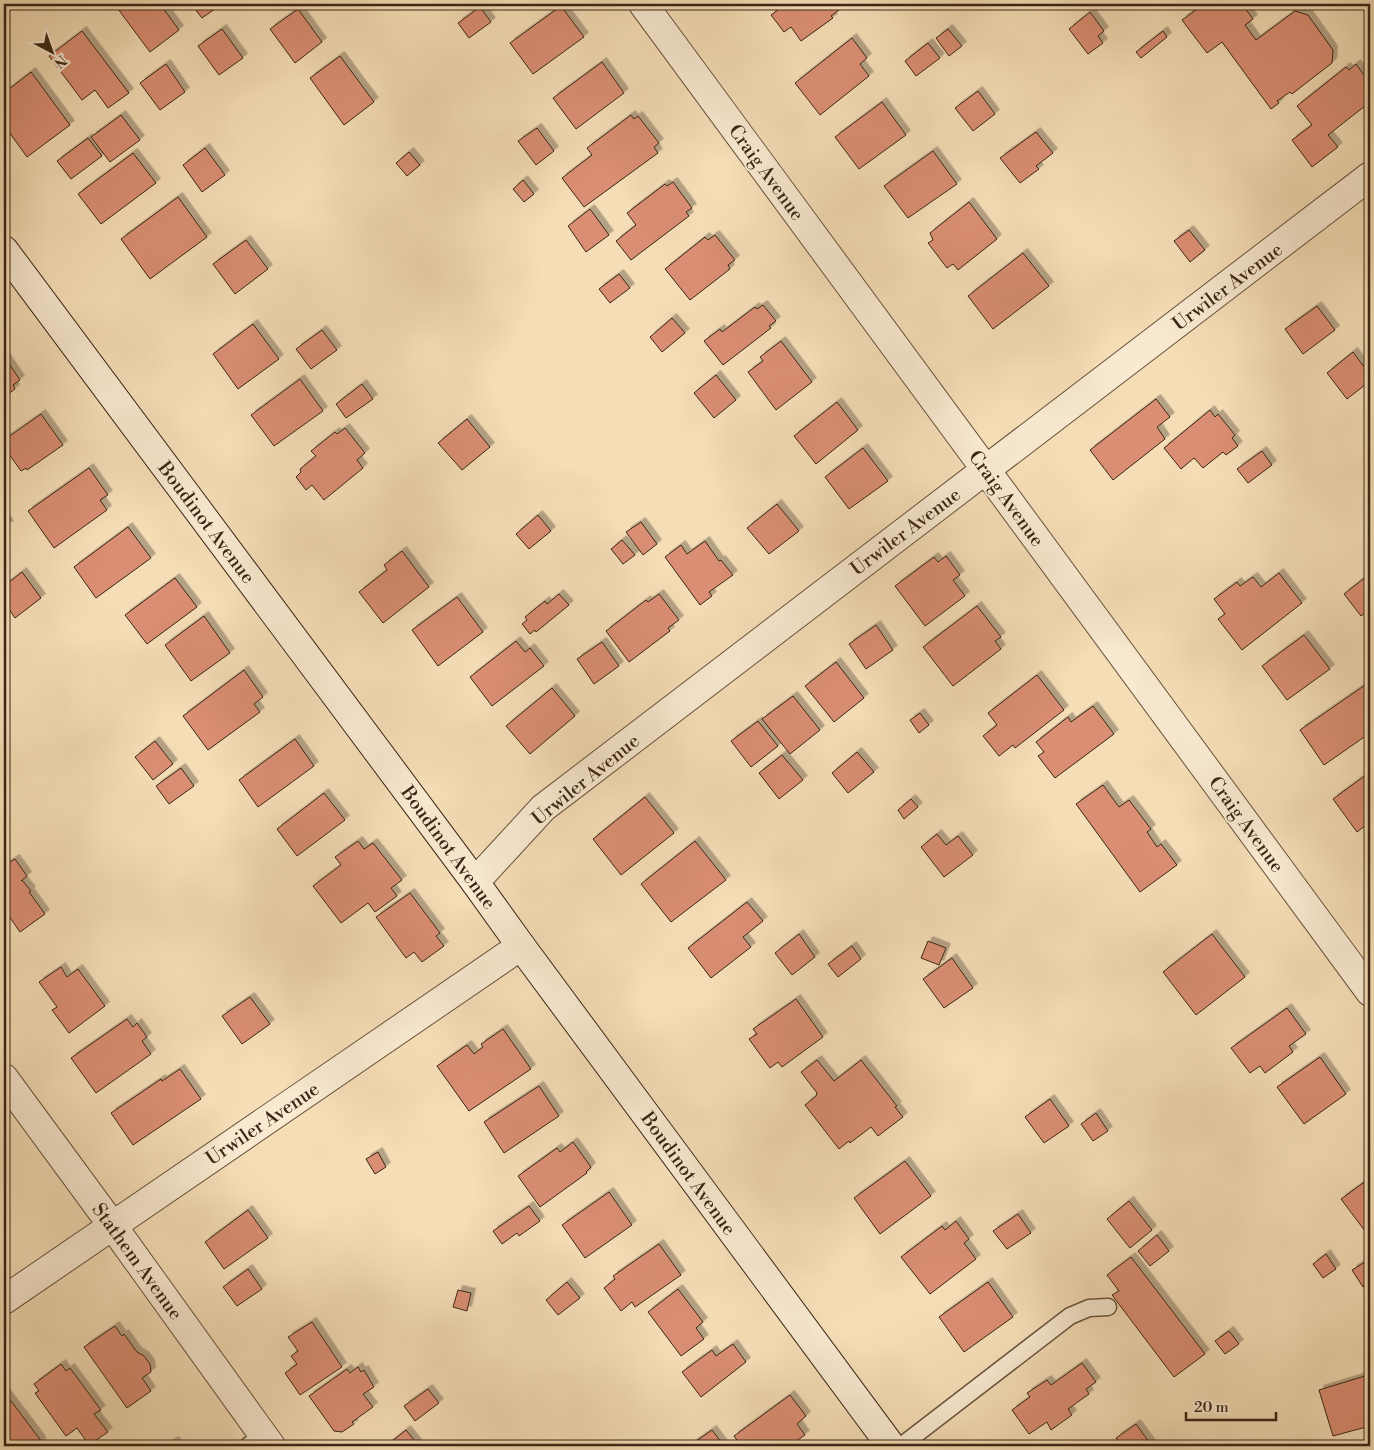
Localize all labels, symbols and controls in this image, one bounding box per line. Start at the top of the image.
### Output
north arrow [28,28,78,78]
text: N [50,51,70,71]
street label: Craig Avenue [723,120,809,226]
street label: Urwiler Avenue [1168,238,1287,336]
street label: Craig Avenue [963,446,1049,552]
street label: Boudinot Avenue [152,456,260,589]
street label: Urwiler Avenue [846,483,965,581]
street label: Urwiler Avenue [527,729,644,831]
street label: Craig Avenue [1203,772,1289,878]
street label: Boudinot Avenue [395,780,501,914]
street label: Urwiler Avenue [201,1077,324,1171]
street label: Boudinot Avenue [635,1106,741,1240]
street label: Stathem Avenue [87,1198,188,1325]
scale bar [1186,1390,1276,1422]
text: 20 m [1194,1398,1229,1417]

